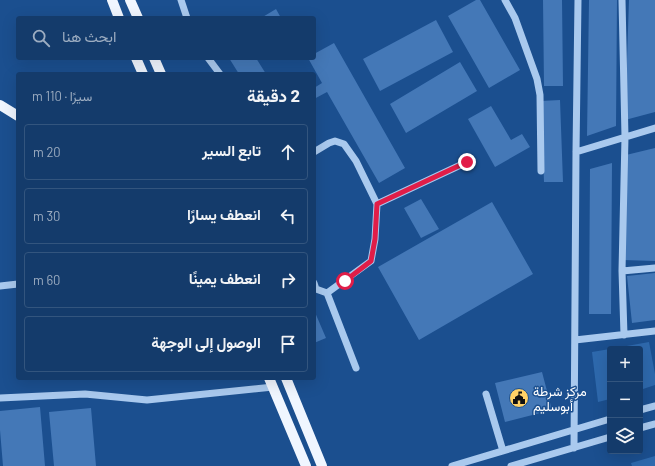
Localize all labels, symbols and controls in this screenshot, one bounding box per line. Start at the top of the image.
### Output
search box [16,16,316,60]
icon: search [30,27,52,49]
text: ابحث هنا [62,27,116,45]
text: 2 دقيقة [247,85,300,105]
text: سيرًا · 110 m [32,88,92,104]
text: تابع السير [202,141,261,159]
icon: ahead [277,141,299,163]
text: 20 m [33,144,61,160]
route end [458,153,476,171]
text: انعطف يسارًا [187,205,261,223]
icon: left [277,205,299,227]
text: 30 m [33,208,60,224]
text: انعطف يمينًا [189,269,261,287]
icon: right [277,269,299,291]
text: 60 m [33,272,60,288]
route start [336,272,354,290]
text: الوصول إلى الوجهة [151,333,261,351]
icon: arrive [277,333,299,355]
map controls [607,346,643,454]
button: + [607,346,643,382]
button: − [607,382,643,418]
place label: مركز شرطة أبوسليم [533,383,587,415]
public building icon: مركز شرطة أبوسليم [508,387,530,409]
button: layers [607,418,643,454]

